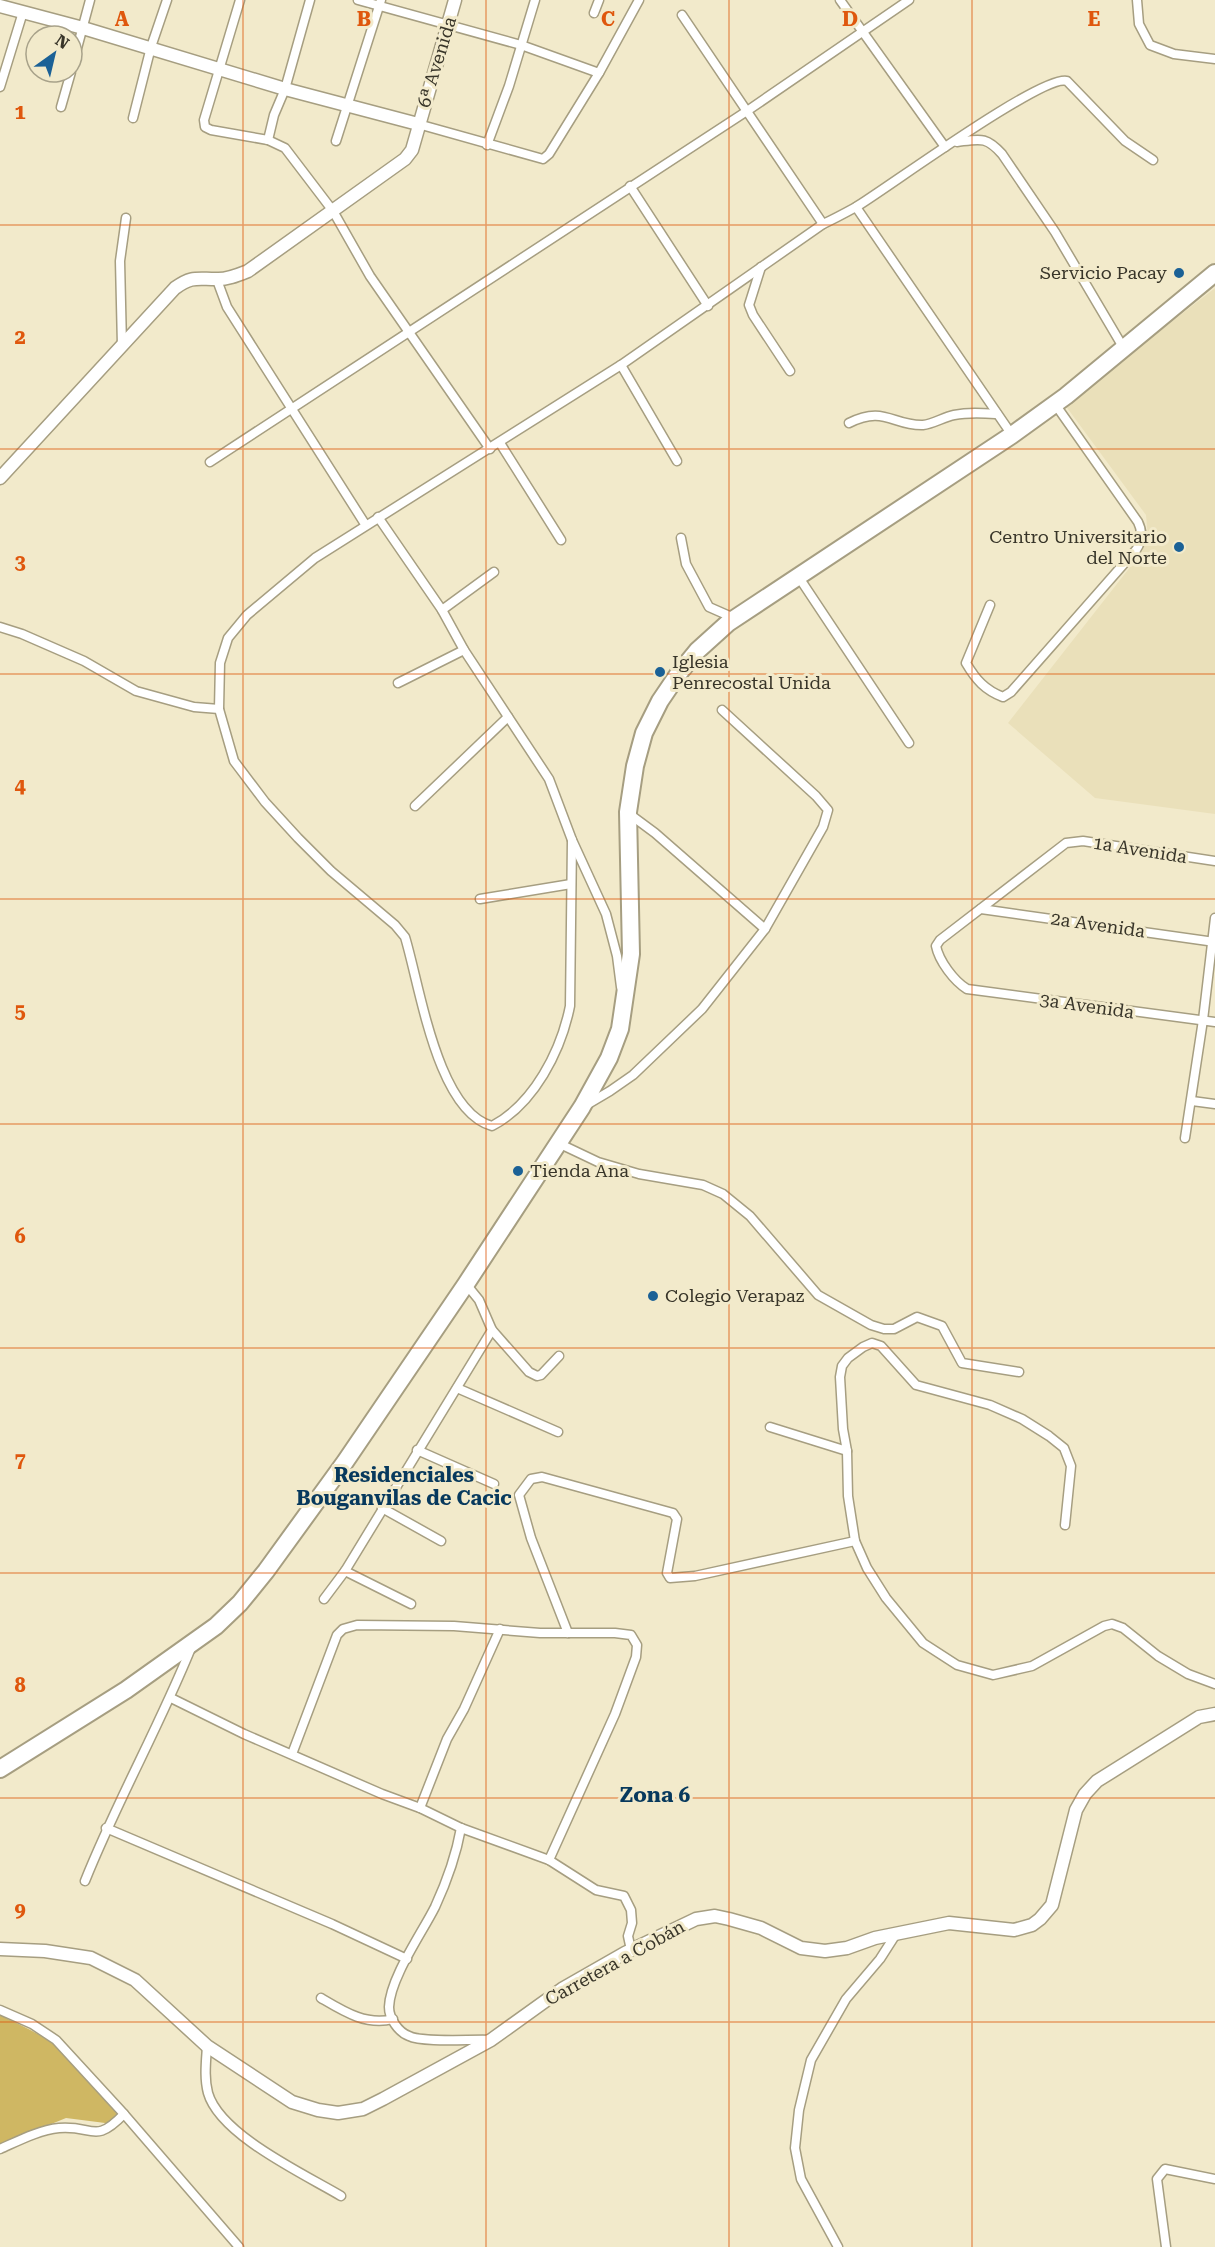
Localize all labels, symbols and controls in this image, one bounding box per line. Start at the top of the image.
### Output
text: A [115,7,130,31]
text: B [357,7,371,31]
text: C [601,7,615,31]
text: D [842,7,858,31]
text: E [1088,7,1101,31]
street label: 6ª Avenida [413,14,460,110]
north arrow [24,24,84,84]
text: N [52,31,73,53]
text: 1 [14,100,26,124]
place label: Servicio Pacay [1040,262,1167,283]
marker: Servicio Pacay [1172,266,1186,280]
text: 2 [14,325,26,349]
place label: Centro Universitario del Norte [989,526,1167,568]
marker: Centro Universitario del Norte [1172,540,1186,554]
text: 3 [14,550,26,574]
place label: Iglesia Penrecostal Unida [672,651,831,693]
marker: Iglesia Penrecostal Unida [653,665,667,679]
text: 4 [14,774,26,798]
street label: 1a Avenida [1092,832,1189,867]
street label: 2a Avenida [1050,907,1147,942]
street label: 3a Avenida [1039,988,1136,1023]
text: 5 [14,999,26,1023]
place label: Tienda Ana [530,1160,629,1181]
marker: Tienda Ana [511,1164,525,1178]
text: 6 [14,1224,26,1248]
place label: Colegio Verapaz [665,1285,805,1306]
marker: Colegio Verapaz [646,1289,660,1303]
text: 7 [14,1448,26,1472]
district label: Residenciales Bouganvilas de Cacic [296,1463,512,1510]
text: 8 [14,1673,26,1697]
district label: Zona 6 [620,1783,691,1807]
text: 9 [14,1898,26,1922]
street label: Carretera a Cobán [541,1915,689,2010]

